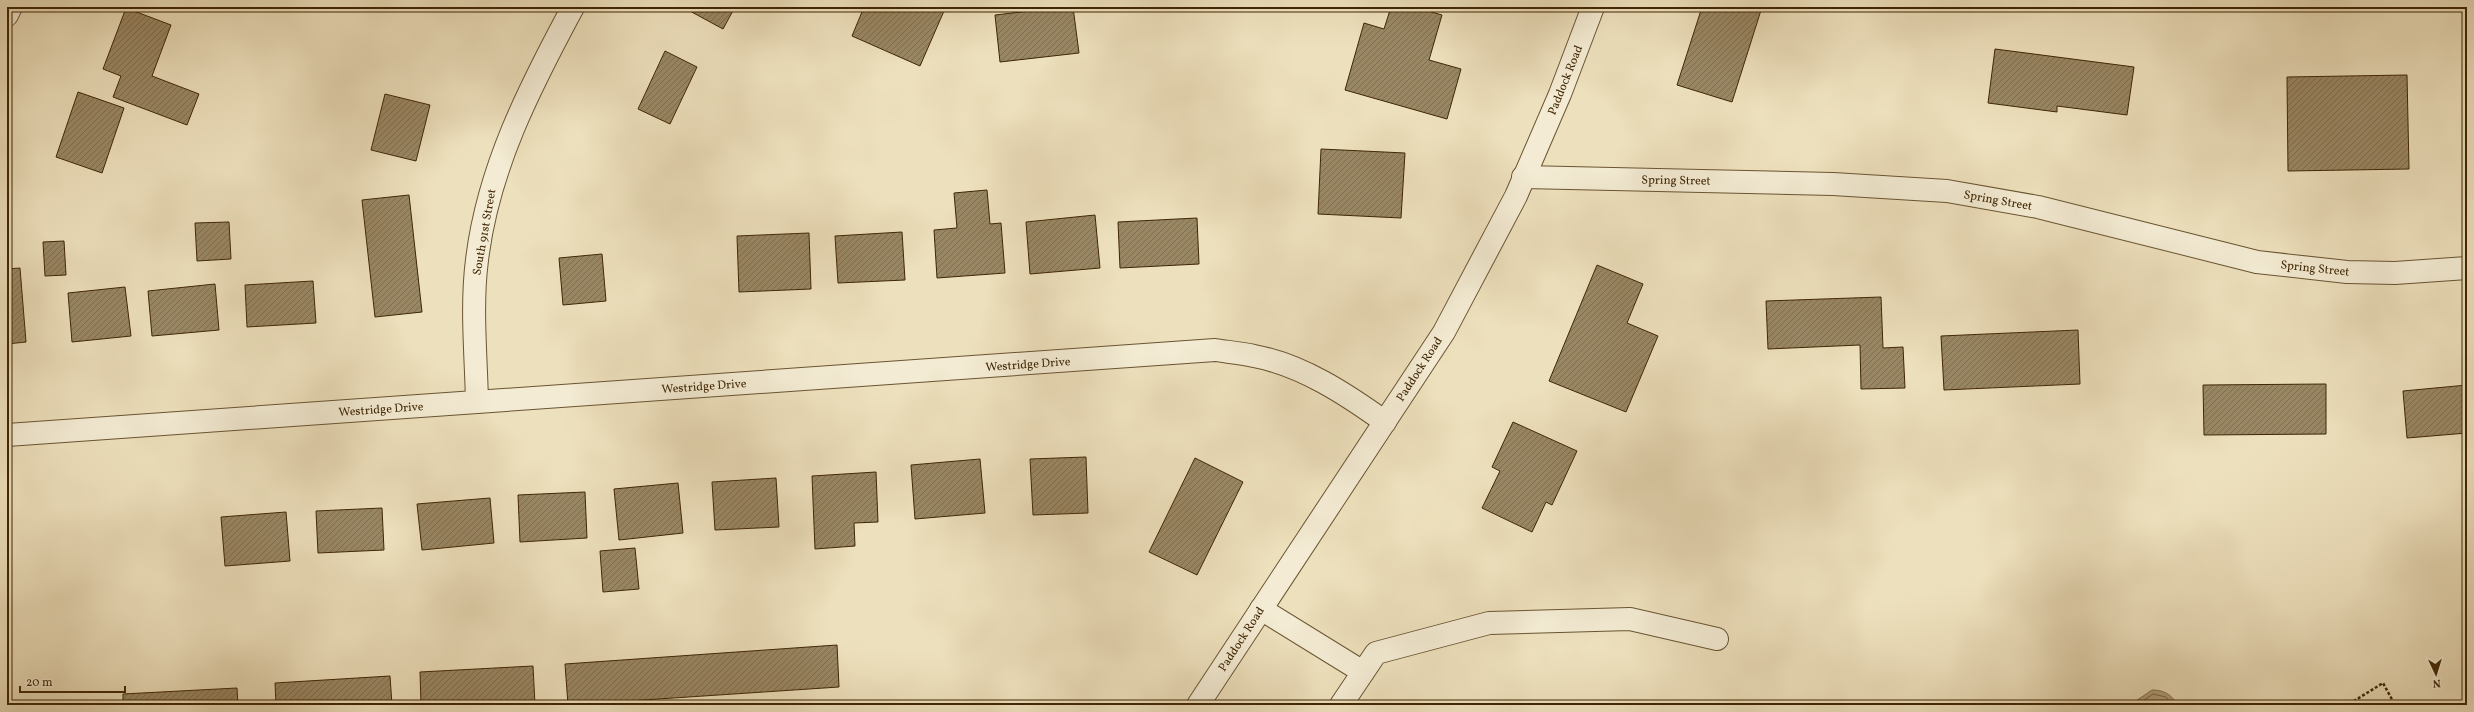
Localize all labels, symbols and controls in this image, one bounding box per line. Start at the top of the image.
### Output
street label: Paddock Road [1545,43,1587,118]
street label: Spring Street [1641,172,1711,190]
street label: Spring Street [1962,187,2033,215]
street label: South 91st Street [469,188,500,277]
street label: Spring Street [2280,257,2350,281]
street label: Paddock Road [1393,334,1447,405]
street label: Westridge Drive [985,354,1071,376]
street label: Westridge Drive [661,376,747,398]
street label: Westridge Drive [338,399,424,421]
street label: Paddock Road [1215,604,1269,675]
north arrow [2416,654,2456,694]
scale bar [20,668,125,694]
text: 20 m [26,675,53,691]
text: N [2432,675,2441,690]

